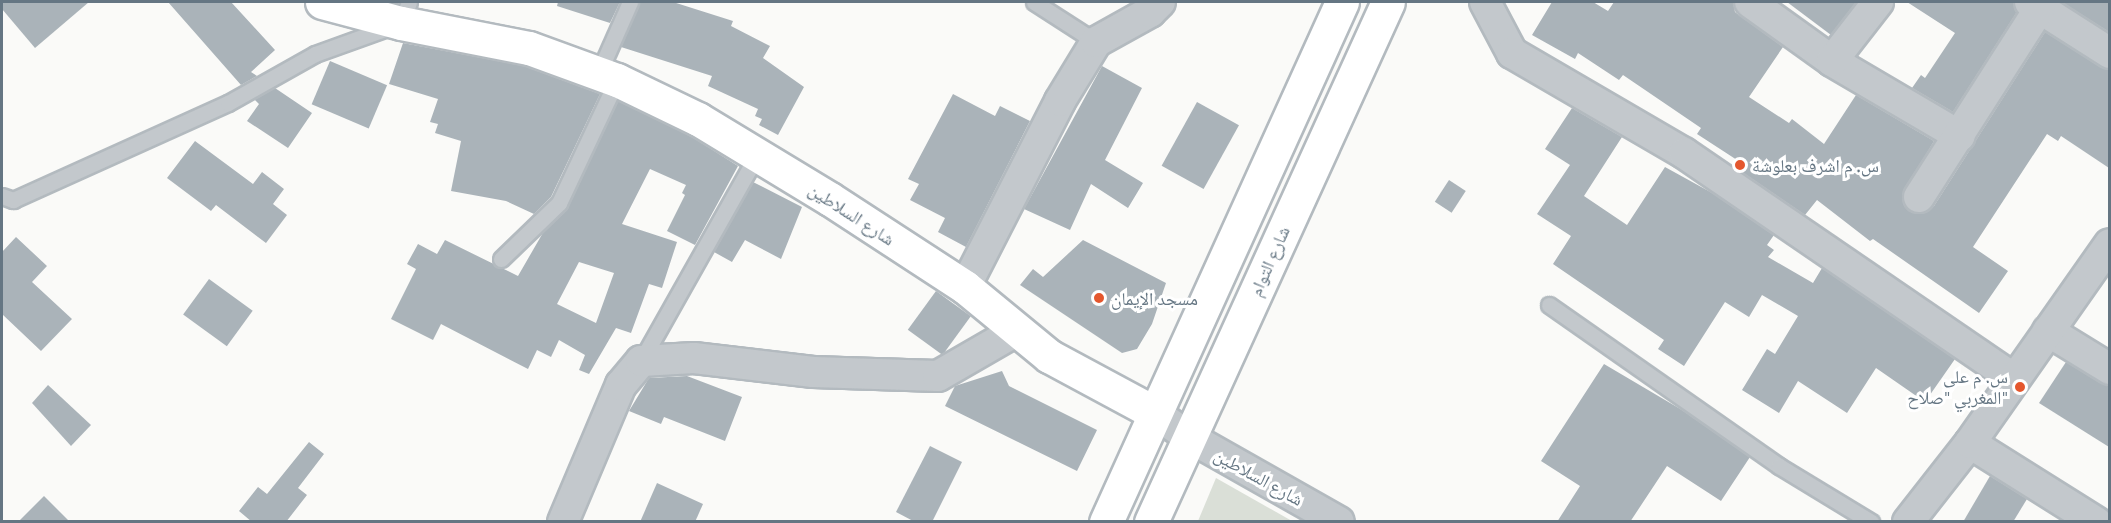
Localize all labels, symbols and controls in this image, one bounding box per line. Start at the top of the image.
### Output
place label: س. م اشرف بعلوشة [1752,154,1879,176]
marker: س. م اشرف بعلوشة [1733,158,1747,172]
street label: شارع السلاطين [805,178,899,250]
street label: شارع التوام [1244,223,1294,299]
place label: مسجد الإيمان [1111,287,1198,309]
marker: مسجد الإيمان [1092,291,1106,305]
place label: س. م علي المغربي "صلاح" [1907,366,2008,409]
marker: س. م علي المغربي "صلاح" [2013,380,2027,394]
street label: شارع السلاطين [1211,444,1307,510]

